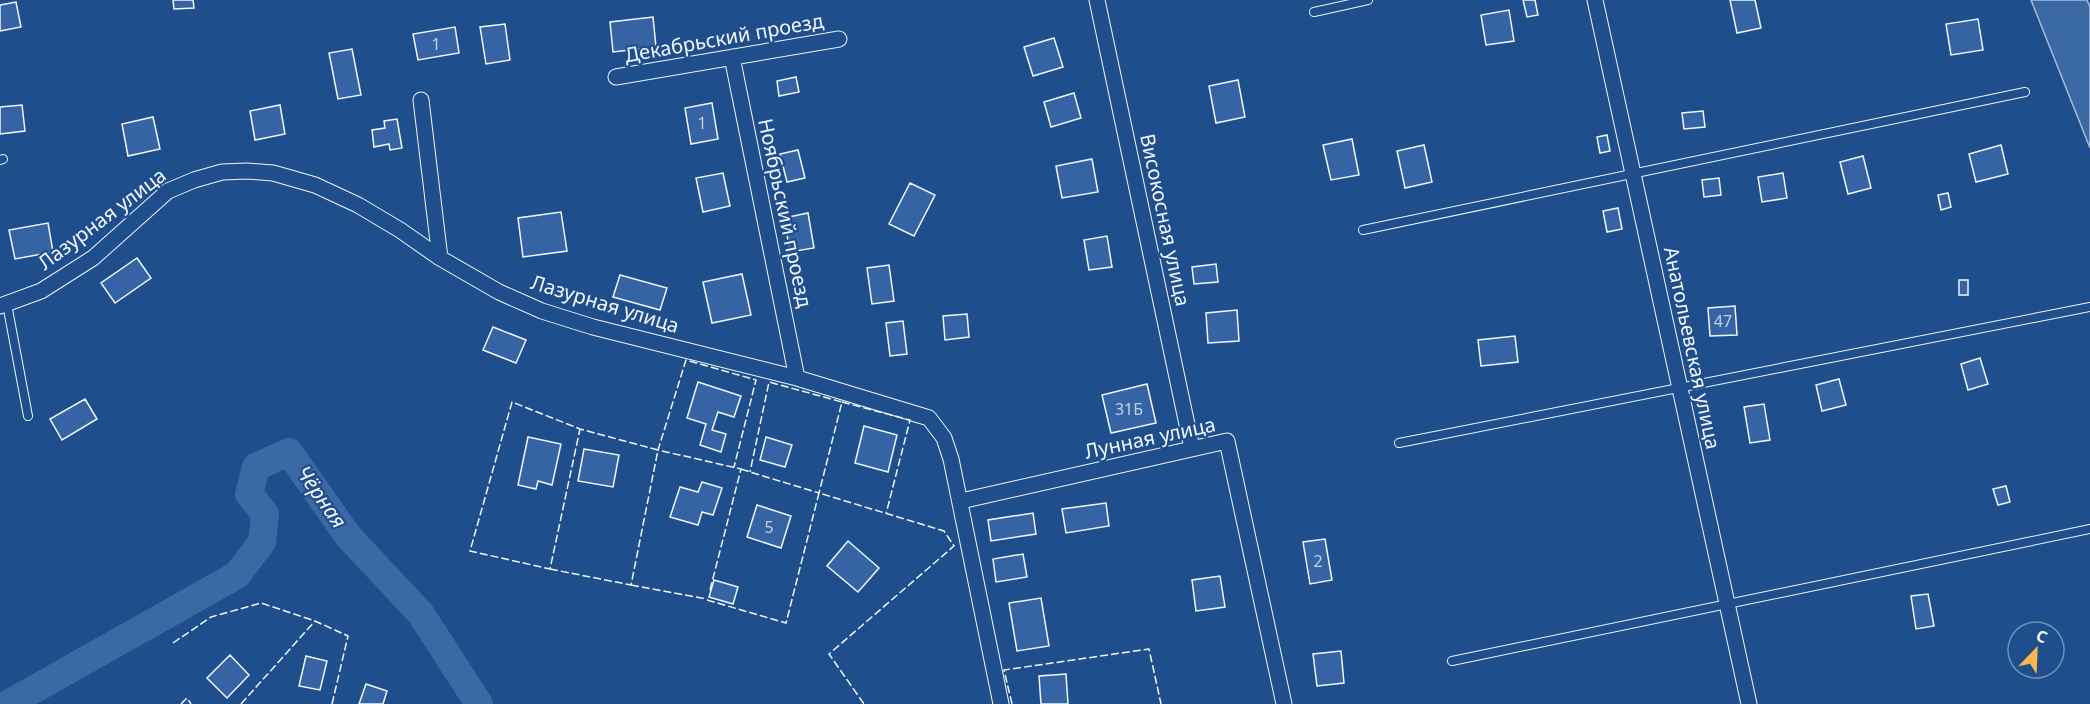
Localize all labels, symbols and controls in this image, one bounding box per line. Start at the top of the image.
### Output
street label: Декабрьский проезд [622,7,825,68]
house number: 1 [431,33,441,55]
house number: 1 [697,112,707,134]
street label: Ноябрьский проезд [752,116,819,310]
street label: Високосная улица [1134,131,1197,309]
street label: Лазурная улица [32,162,171,276]
street label: Анатольевская улица [1658,244,1727,452]
street label: Лазурная улица [528,268,683,339]
house number: 47 [1714,310,1732,332]
house number: 31Б [1115,398,1143,420]
street label: Лунная улица [1082,410,1218,465]
water label: Чёрная [290,460,354,533]
house number: 5 [764,516,774,538]
house number: 2 [1313,550,1323,572]
north arrow [2006,620,2066,680]
text: С [2033,624,2051,648]

